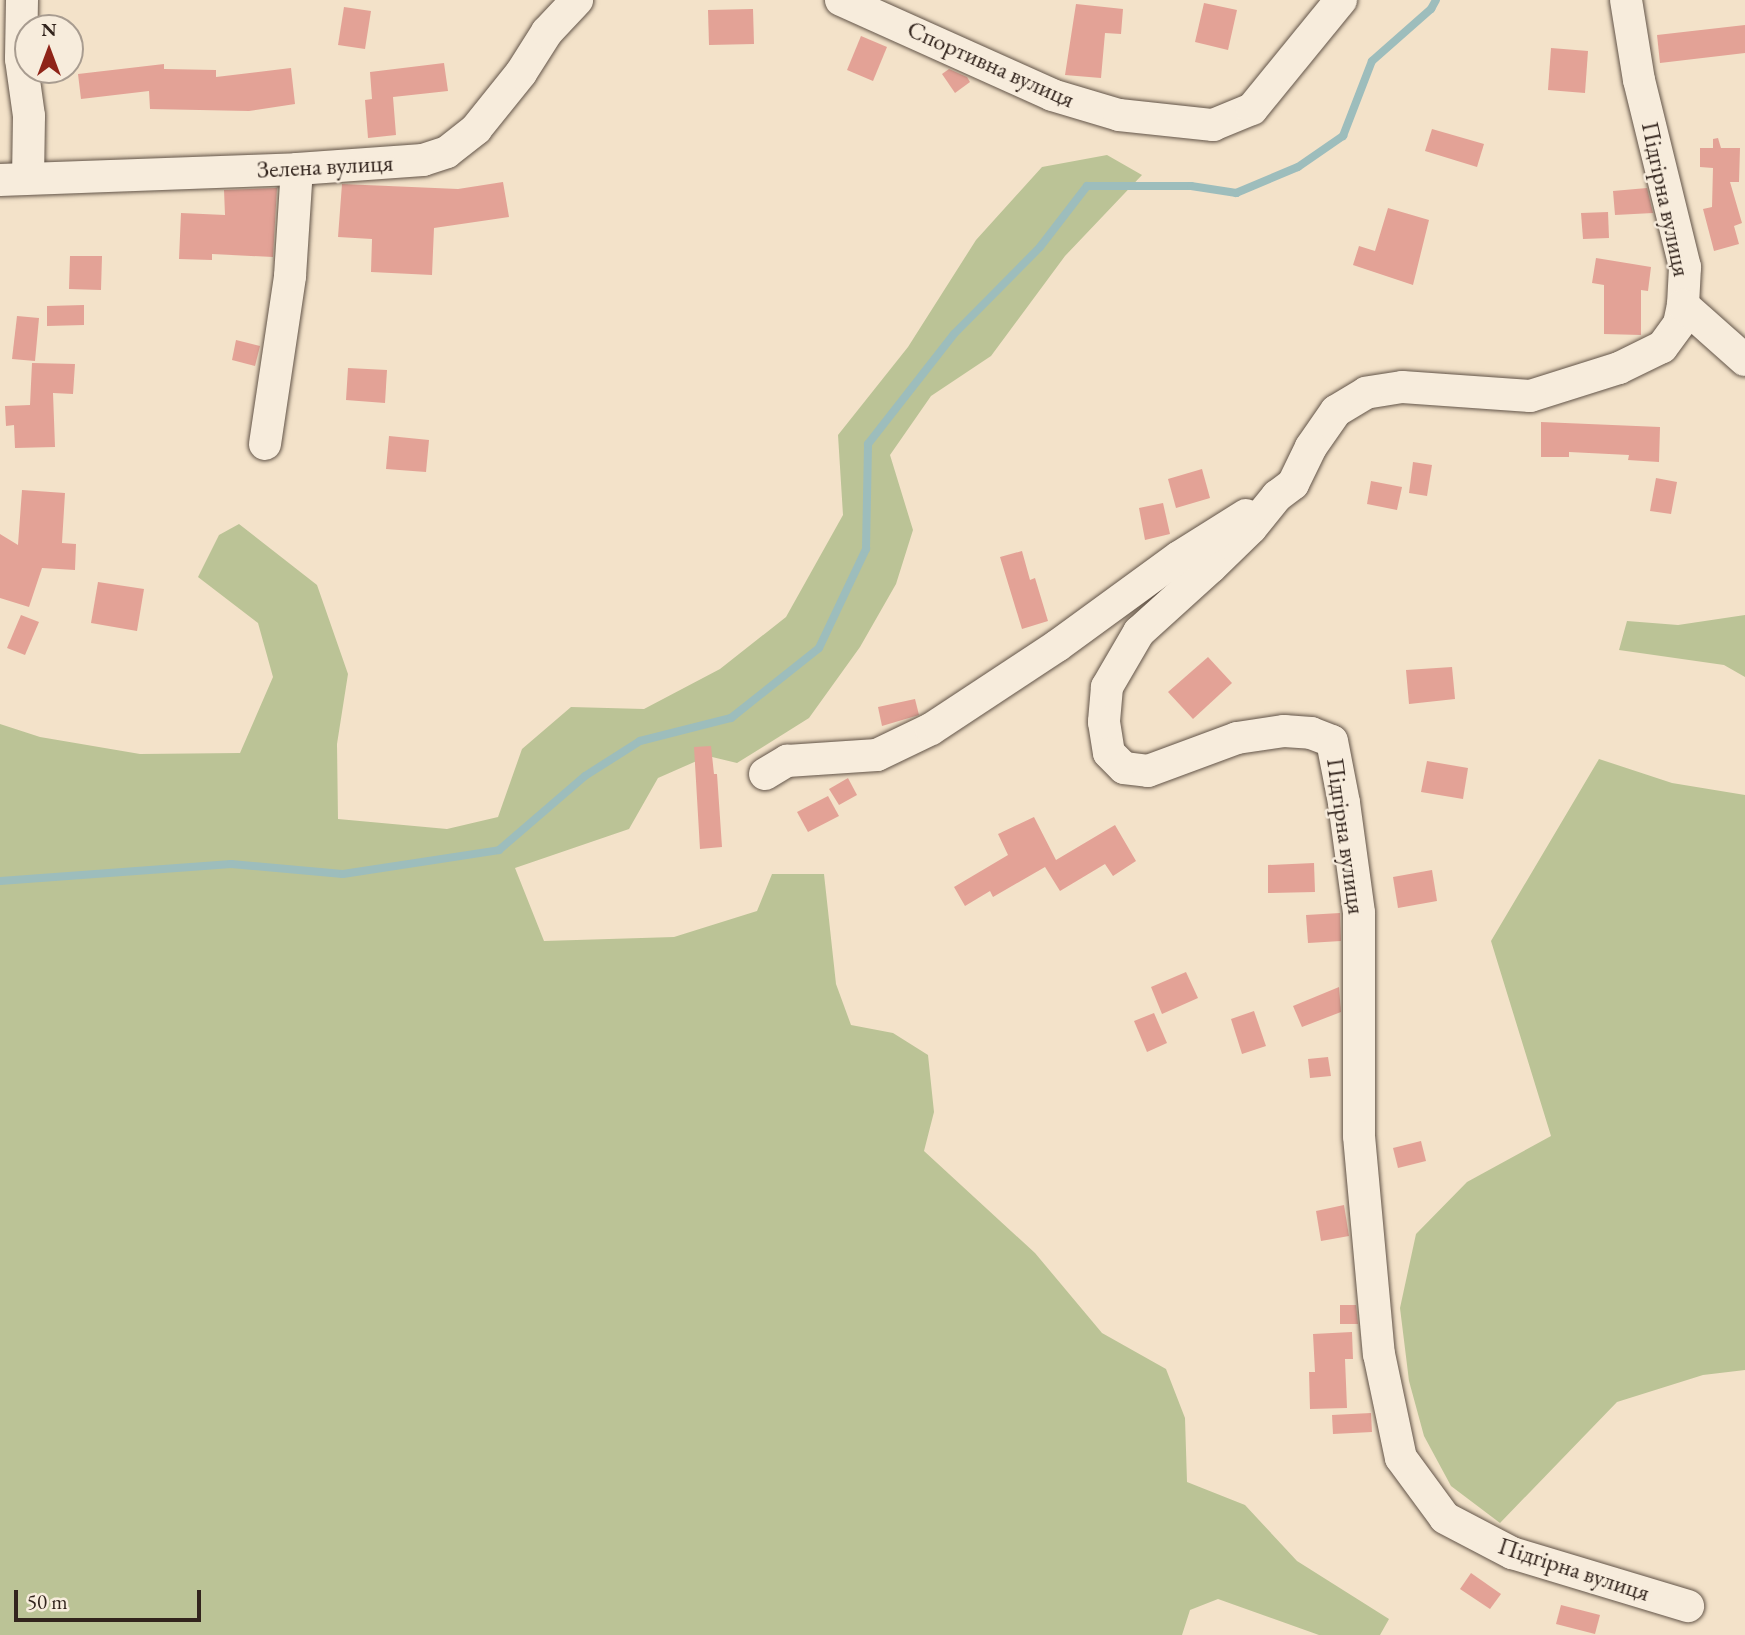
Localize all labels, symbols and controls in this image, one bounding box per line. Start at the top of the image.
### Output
north arrow [14,14,84,84]
street label: Спортивна вулиця [903,14,1079,114]
text: N [41,17,57,42]
street label: Підгірна вулиця [1636,119,1696,279]
street label: Зелена вулиця [256,148,394,184]
street label: Підгірна вулиця [1321,756,1371,916]
street label: Підгірна вулиця [1495,1531,1653,1607]
scale bar [18,1576,205,1620]
text: 50 m [27,1588,68,1615]

